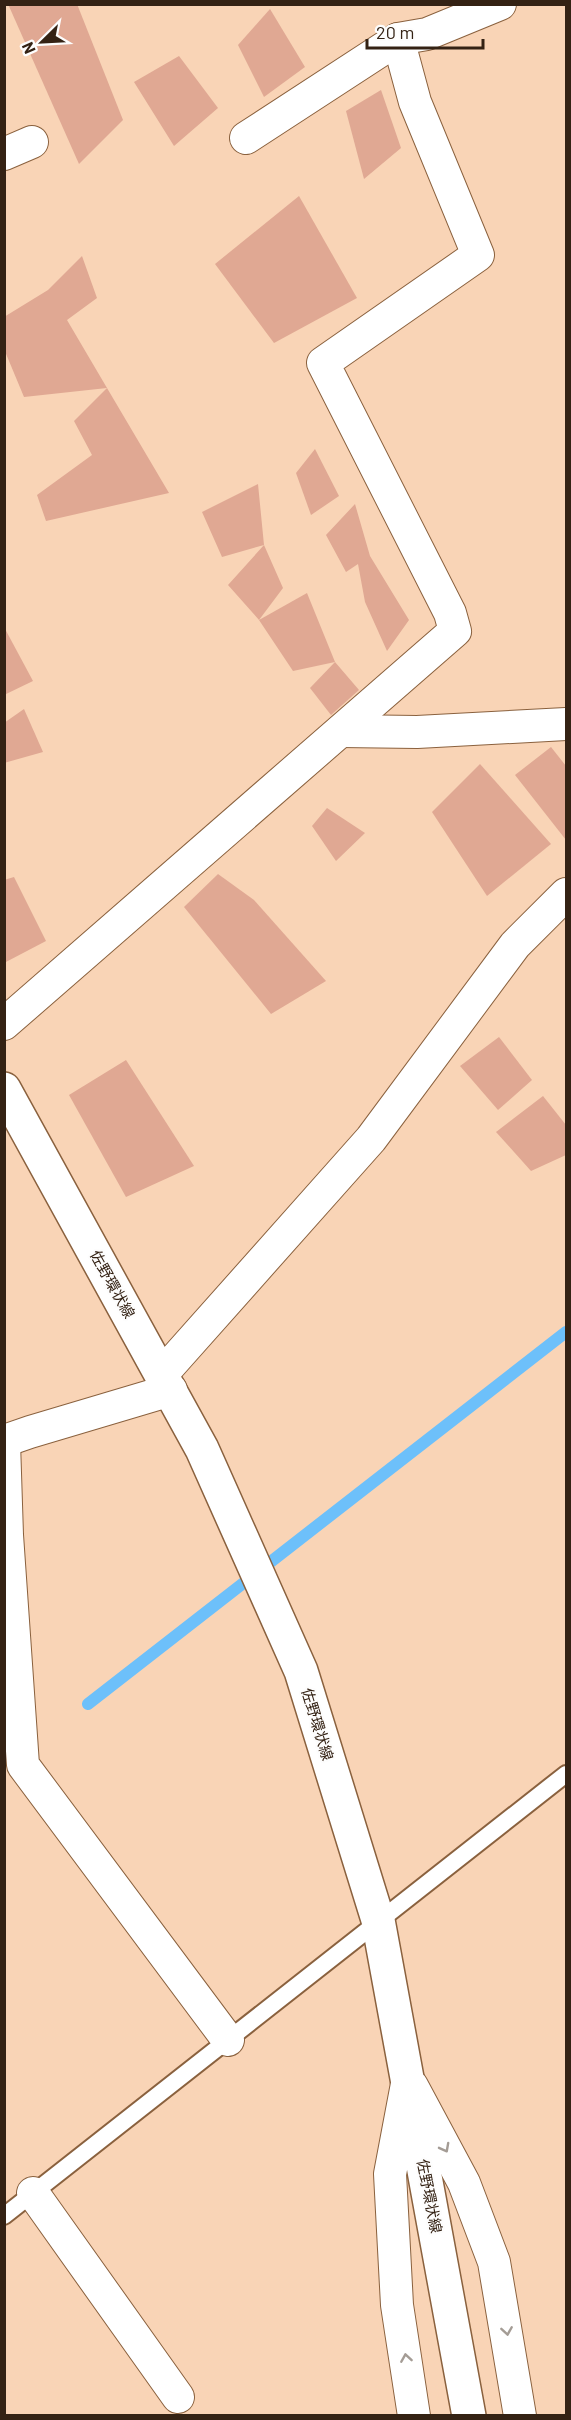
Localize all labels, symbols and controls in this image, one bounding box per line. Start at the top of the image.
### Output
north arrow [12,12,72,72]
scale bar [367,12,482,50]
text: 20 m [376,21,414,43]
text: N [17,40,39,57]
street label: 佐野環状線 [87,1247,139,1321]
street label: 佐野環状線 [298,1685,338,1763]
one-way arrow [438,2142,449,2152]
street label: 佐野環状線 [414,2157,446,2235]
one-way arrow [500,2327,512,2336]
one-way arrow [400,2353,412,2362]

